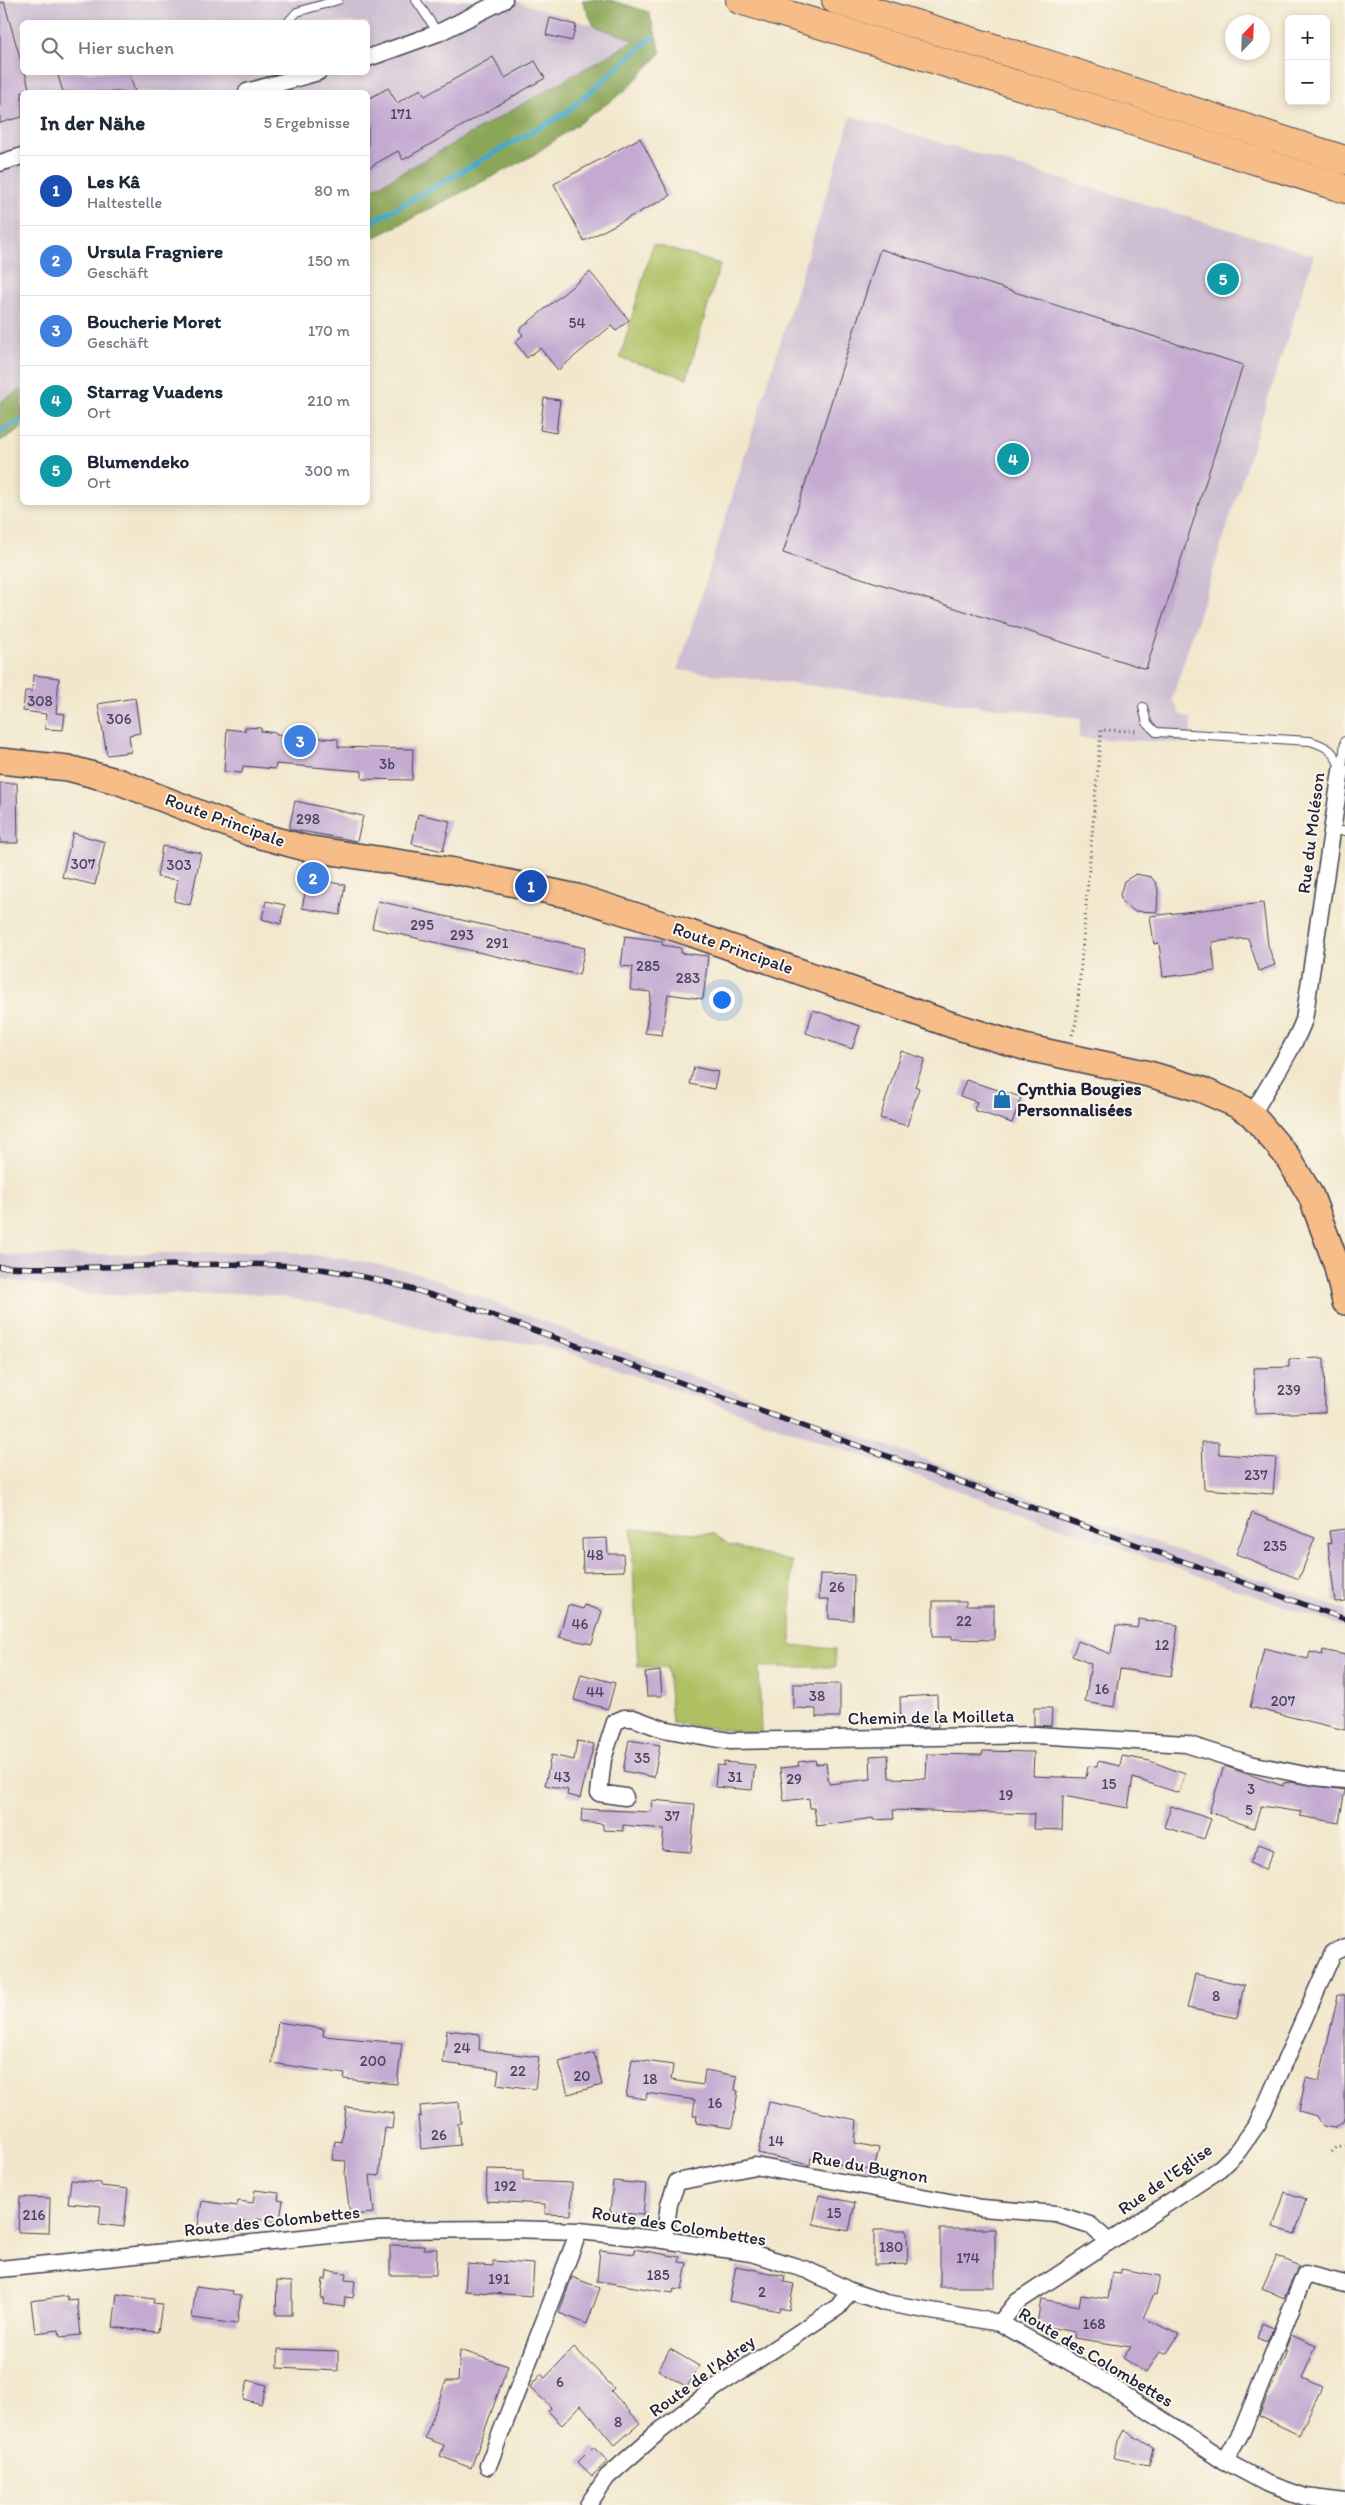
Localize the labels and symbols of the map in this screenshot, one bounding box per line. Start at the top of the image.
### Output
north arrow [1225,15,1270,60]
house number: 171 [390,105,412,123]
pin: 5 [1207,260,1239,298]
house number: 54 [569,314,585,332]
pin: 4 [997,440,1029,478]
house number: 308 [27,692,53,710]
house number: 306 [106,710,132,728]
pin: 3 [284,722,316,760]
house number: 3b [379,755,395,773]
street label: Rue du Moléson [1293,771,1329,895]
street label: Route Principale [162,788,288,852]
house number: 298 [296,810,320,828]
house number: 307 [71,855,96,873]
house number: 303 [166,856,192,874]
pin: 2 [297,859,329,897]
pin: 1 [515,867,547,905]
house number: 295 [410,916,434,934]
street label: Route Principale [670,917,796,979]
house number: 293 [450,926,474,944]
house number: 291 [486,934,508,952]
house number: 285 [636,957,660,975]
house number: 283 [676,969,700,987]
your location [709,987,735,1013]
place label: Cynthia Bougies Personnalisées [1017,1078,1142,1121]
shop icon: Cynthia Bougies Personnalisées [991,1088,1013,1110]
house number: 239 [1277,1381,1301,1399]
house number: 237 [1244,1466,1268,1484]
house number: 235 [1263,1537,1287,1555]
house number: 48 [586,1546,604,1564]
house number: 26 [829,1578,845,1596]
house number: 22 [956,1612,972,1630]
house number: 46 [572,1615,589,1633]
house number: 12 [1155,1636,1170,1654]
house number: 16 [1095,1680,1110,1698]
house number: 44 [586,1683,604,1701]
house number: 38 [809,1687,825,1705]
house number: 207 [1271,1692,1296,1710]
street label: Chemin de la Moilleta [848,1705,1015,1729]
house number: 35 [634,1749,650,1767]
house number: 43 [553,1768,571,1786]
house number: 31 [727,1768,743,1786]
house number: 29 [786,1770,802,1788]
house number: 15 [1102,1775,1117,1793]
house number: 3 [1247,1780,1255,1798]
house number: 19 [999,1786,1014,1804]
house number: 5 [1245,1801,1253,1819]
house number: 37 [664,1807,680,1825]
house number: 8 [1212,1987,1220,2005]
house number: 24 [454,2039,470,2057]
house number: 200 [360,2052,386,2070]
house number: 22 [510,2062,526,2080]
house number: 20 [573,2067,591,2085]
house number: 18 [642,2070,658,2088]
house number: 16 [708,2094,723,2112]
house number: 26 [431,2126,447,2144]
house number: 14 [768,2132,784,2150]
street label: Rue de l'Eglise [1114,2138,1216,2220]
street label: Rue du Bugnon [810,2146,930,2188]
house number: 192 [494,2177,516,2195]
street label: Route des Colombettes [183,2201,361,2241]
street label: Route des Colombettes [590,2201,768,2251]
house number: 15 [827,2204,842,2222]
house number: 216 [23,2206,45,2224]
house number: 180 [879,2238,903,2256]
house number: 174 [956,2249,980,2267]
house number: 185 [646,2266,670,2284]
house number: 191 [488,2270,510,2288]
house number: 2 [758,2283,766,2301]
street label: Route des Colombettes [1015,2302,1177,2412]
house number: 168 [1082,2315,1106,2333]
street label: Route de l'Adrey [645,2330,760,2422]
house number: 6 [556,2373,564,2391]
house number: 8 [614,2413,622,2431]

